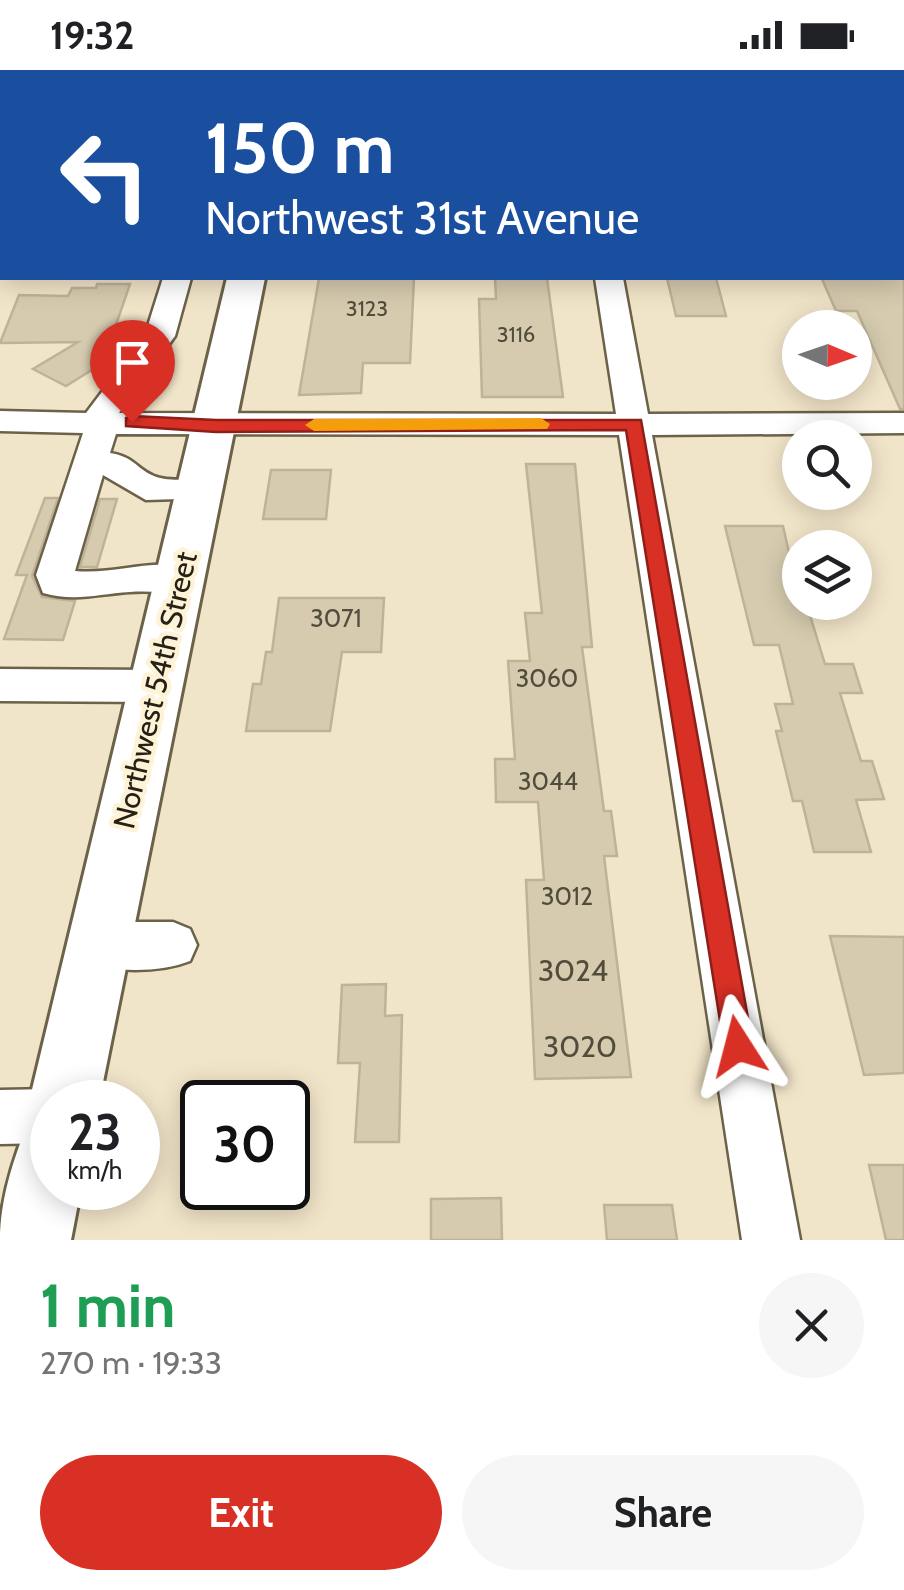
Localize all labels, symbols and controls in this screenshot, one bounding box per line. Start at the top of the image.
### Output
text: 19:32 [50,12,134,59]
text: 150 m [205,105,394,191]
icon: left [40,110,170,240]
text: Northwest 31st Avenue [205,191,639,245]
house number: 3123 [346,295,388,322]
north arrow [782,310,872,400]
map controls [782,310,872,620]
pin [90,320,175,423]
house number: 3116 [497,321,535,348]
icon: arrive [105,335,160,390]
button: search [782,420,872,510]
button: layers [782,530,872,620]
street label: Northwest 54th Street [105,548,205,832]
house number: 3071 [310,603,362,633]
house number: 3060 [516,663,578,693]
house number: 3044 [518,766,578,796]
house number: 3012 [541,881,593,911]
house number: 3024 [538,952,608,989]
position arrow [686,994,790,1098]
house number: 3020 [543,1028,617,1065]
speed limit sign: 30 [180,1080,310,1210]
text: 23 [68,1102,122,1163]
text: km/h [68,1155,122,1185]
text: 1 min [40,1269,175,1342]
button: close [759,1273,864,1378]
text: 270 m · 19:33 [40,1343,222,1382]
button: Exit [40,1455,442,1570]
button: Share [462,1455,864,1570]

